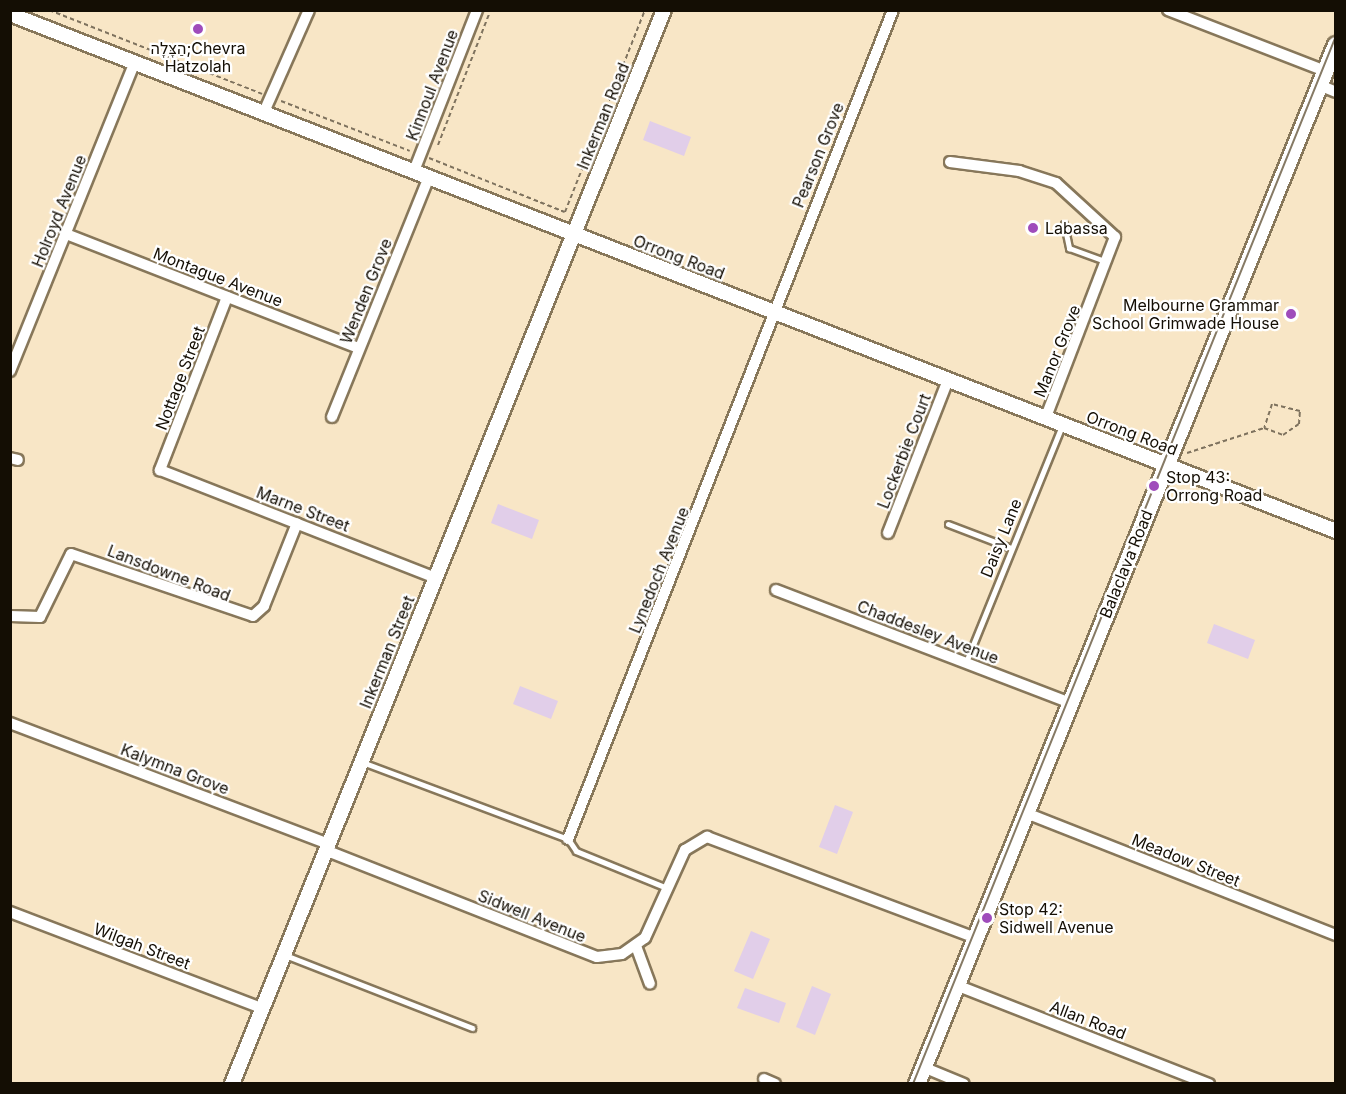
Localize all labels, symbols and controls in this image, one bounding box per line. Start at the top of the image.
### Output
marker: הַצָּלָה;Chevra Hatzolah [191,22,205,36]
street label: Kinnoul Avenue [402,27,462,143]
place label: הַצָּלָה;Chevra Hatzolah [151,38,245,76]
street label: Inkerman Road [573,60,633,172]
street label: Pearson Grove [788,100,848,210]
street label: Holroyd Avenue [28,152,90,270]
place label: Labassa [1045,218,1108,238]
marker: Labassa [1026,221,1040,235]
street label: Orrong Road [631,231,727,283]
street label: Wenden Grove [336,236,396,346]
street label: Montague Avenue [151,243,285,311]
place label: Melbourne Grammar School Grimwade House [1092,295,1279,333]
street label: Manor Grove [1030,302,1084,400]
marker: Melbourne Grammar School Grimwade House [1284,307,1298,321]
street label: Nottage Street [151,323,209,433]
street label: Lockerbie Court [873,391,935,511]
street label: Orrong Road [1084,407,1180,459]
place label: Stop 43: Orrong Road [1166,467,1262,505]
marker: Stop 43: Orrong Road [1147,479,1161,493]
street label: Marne Street [254,482,352,536]
street label: Daisy Lane [977,496,1025,580]
street label: Lynedoch Avenue [625,504,693,636]
street label: Balaclava Road [1096,507,1156,621]
street label: Lansdowne Road [105,541,233,605]
street label: Inkerman Street [356,593,418,711]
street label: Chaddesley Avenue [855,596,1001,668]
street label: Kalymna Grove [118,740,232,798]
street label: Meadow Street [1129,830,1243,890]
street label: Sidwell Avenue [475,886,589,946]
place label: Stop 42: Sidwell Avenue [999,899,1114,937]
marker: Stop 42: Sidwell Avenue [980,911,994,925]
street label: Wilgah Street [91,919,193,973]
street label: Allan Road [1047,997,1129,1043]

